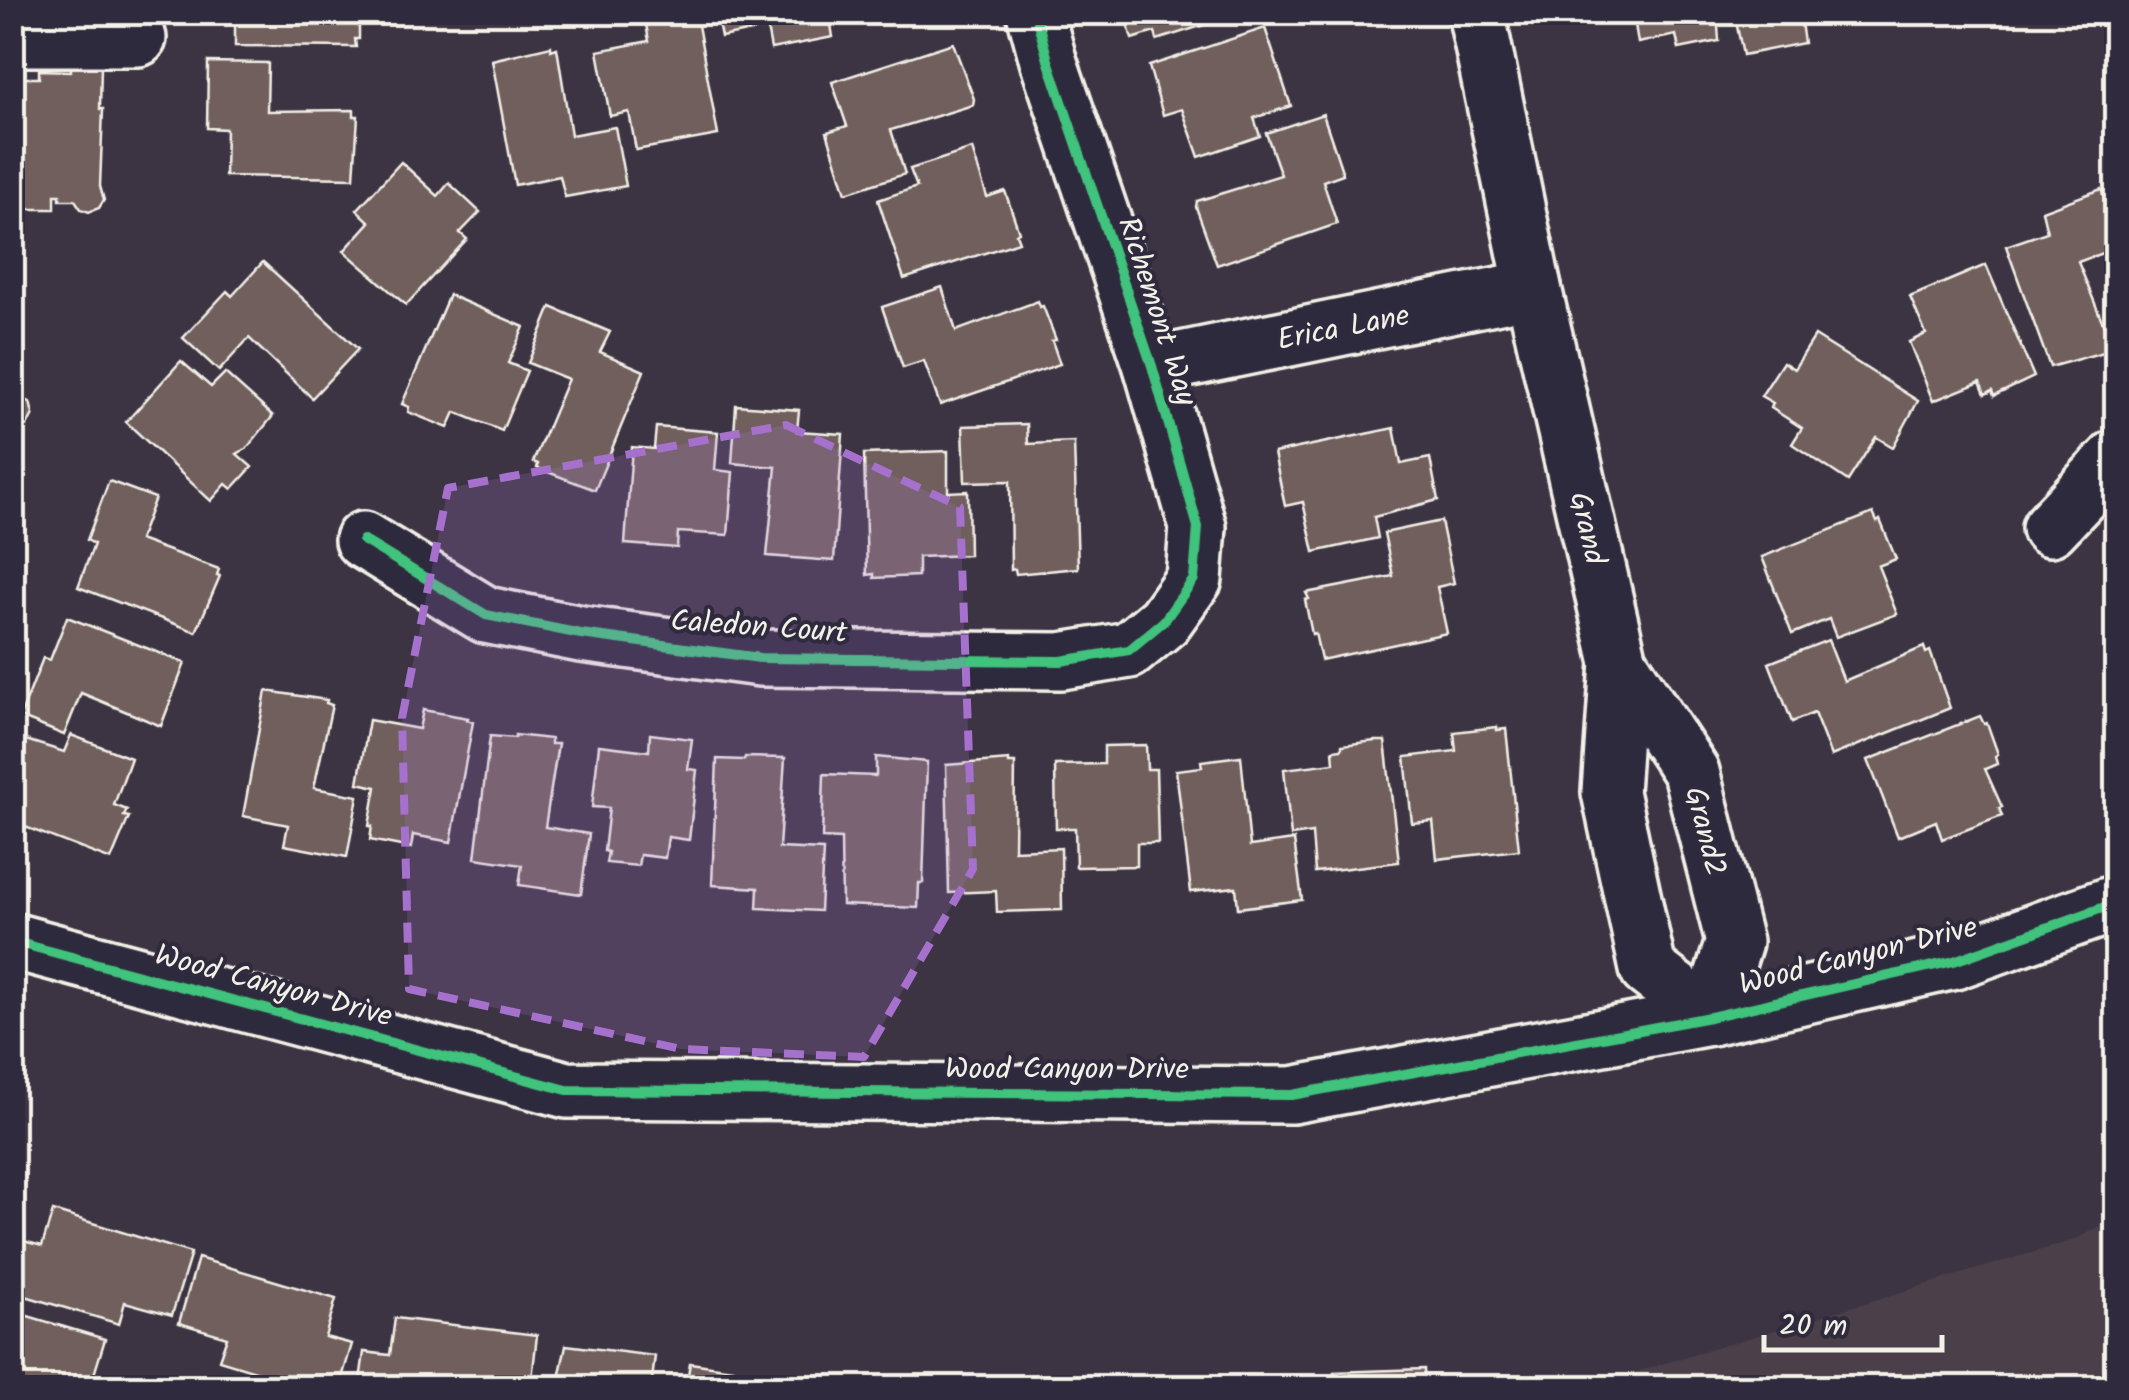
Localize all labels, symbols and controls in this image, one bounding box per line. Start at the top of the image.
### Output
street label: Richemont Way [1103,211,1210,413]
street label: Erica Lane [1273,293,1414,365]
street label: Grand [1554,487,1618,571]
street label: Caledon Court [669,598,849,658]
street label: Grand2 [1670,782,1738,881]
street label: Wood Canyon Drive [1734,904,1983,1010]
street label: Wood Canyon Drive [149,932,398,1042]
street label: Wood Canyon Drive [945,1046,1189,1094]
scale bar [1764,1290,1942,1352]
text: 20 m [1779,1303,1847,1351]

